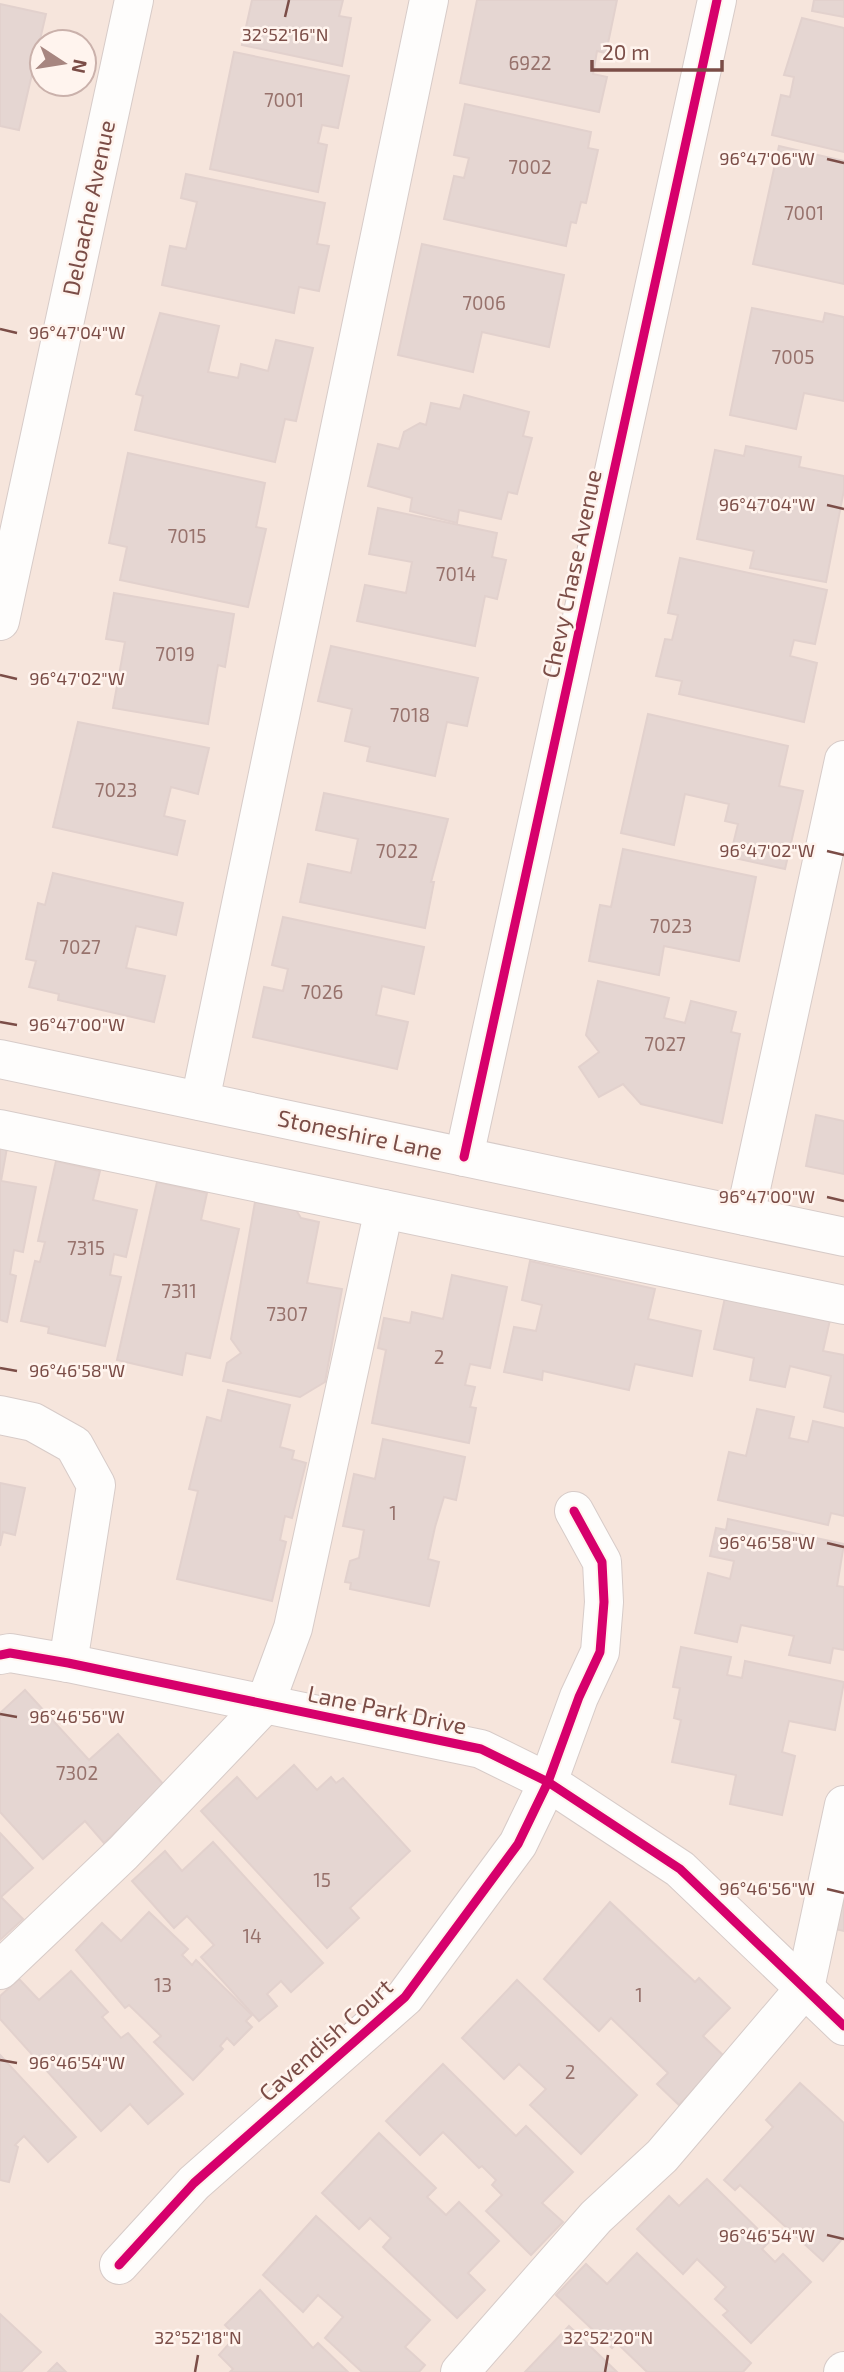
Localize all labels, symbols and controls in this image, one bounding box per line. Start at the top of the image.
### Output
text: 32°52'16"N [242,23,328,45]
north arrow [28,28,98,98]
scale bar [592,28,722,72]
text: 20 m [602,39,650,64]
house number: 6922 [508,51,552,74]
text: N [67,58,93,76]
house number: 7001 [264,88,304,111]
street label: Deloache Avenue [56,117,120,298]
text: 96°47'06"W [719,147,815,169]
house number: 7002 [508,155,552,178]
house number: 7001 [784,201,824,224]
house number: 7006 [462,291,506,314]
text: 96°47'04"W [29,321,125,343]
house number: 7005 [772,345,814,368]
street label: Chevy Chase Avenue [535,467,607,681]
text: 96°47'04"W [719,493,815,515]
house number: 7015 [168,524,206,547]
house number: 7014 [436,562,476,585]
house number: 7019 [155,642,195,665]
text: 96°47'02"W [29,667,125,689]
house number: 7018 [390,703,430,726]
house number: 7023 [95,778,137,801]
house number: 7022 [376,839,418,862]
text: 96°47'02"W [719,839,815,861]
house number: 7023 [650,914,692,937]
house number: 7027 [59,935,101,958]
house number: 7026 [301,980,343,1003]
text: 96°47'00"W [29,1013,125,1035]
house number: 7027 [644,1032,686,1055]
street label: Stoneshire Lane [275,1103,445,1165]
text: 96°47'00"W [719,1185,815,1207]
house number: 7315 [67,1236,105,1259]
house number: 7311 [161,1279,197,1302]
house number: 7307 [266,1302,308,1325]
house number: 2 [434,1345,444,1368]
text: 96°46'58"W [29,1359,125,1381]
house number: 1 [389,1501,397,1524]
text: 96°46'58"W [719,1531,815,1553]
street label: Lane Park Drive [305,1679,469,1740]
text: 96°46'56"W [29,1705,125,1727]
house number: 7302 [56,1761,98,1784]
house number: 15 [313,1868,331,1891]
text: 96°46'56"W [719,1877,815,1899]
house number: 14 [242,1924,262,1947]
street label: Cavendish Court [253,1972,398,2106]
house number: 13 [154,1973,172,1996]
house number: 1 [635,1983,643,2006]
text: 96°46'54"W [29,2051,125,2073]
house number: 2 [565,2060,575,2083]
text: 96°46'54"W [719,2224,815,2246]
text: 32°52'18"N [154,2326,242,2348]
text: 32°52'20"N [563,2326,653,2348]

